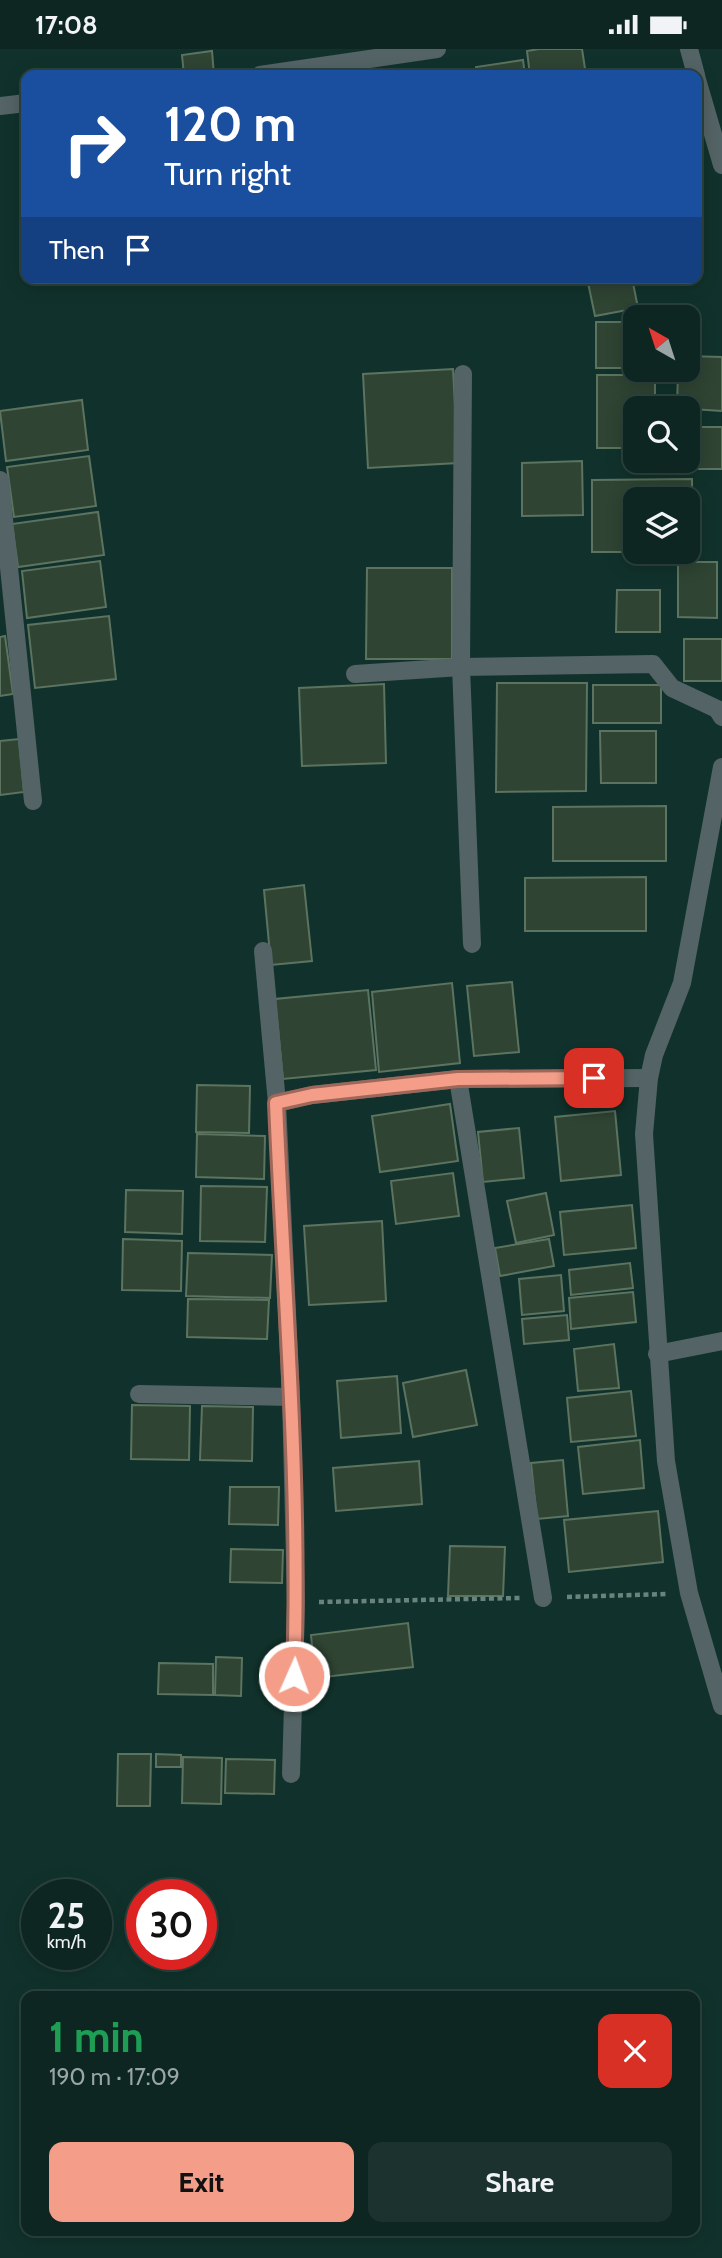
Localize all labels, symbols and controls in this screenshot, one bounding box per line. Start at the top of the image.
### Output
text: 17:08 [35,9,98,41]
text: 120 m [164,94,296,153]
icon: right [49,98,140,189]
text: Turn right [164,154,291,193]
icon: arrive [119,231,157,269]
text: Then [49,234,105,266]
north arrow [623,305,700,381]
map controls [623,305,700,564]
button: search [623,396,700,473]
button: layers [623,487,700,564]
pin [564,1048,624,1108]
icon: arrive [575,1059,613,1097]
position arrow [257,1639,331,1713]
speed limit sign: 30 [126,1879,217,1970]
text: 25 [48,1894,85,1937]
text: km/h [47,1931,86,1953]
text: 1 min [49,2011,144,2063]
button: close [598,2014,672,2088]
text: 190 m · 17:09 [49,2063,180,2091]
button: Exit [49,2142,354,2222]
button: Share [368,2142,672,2222]

